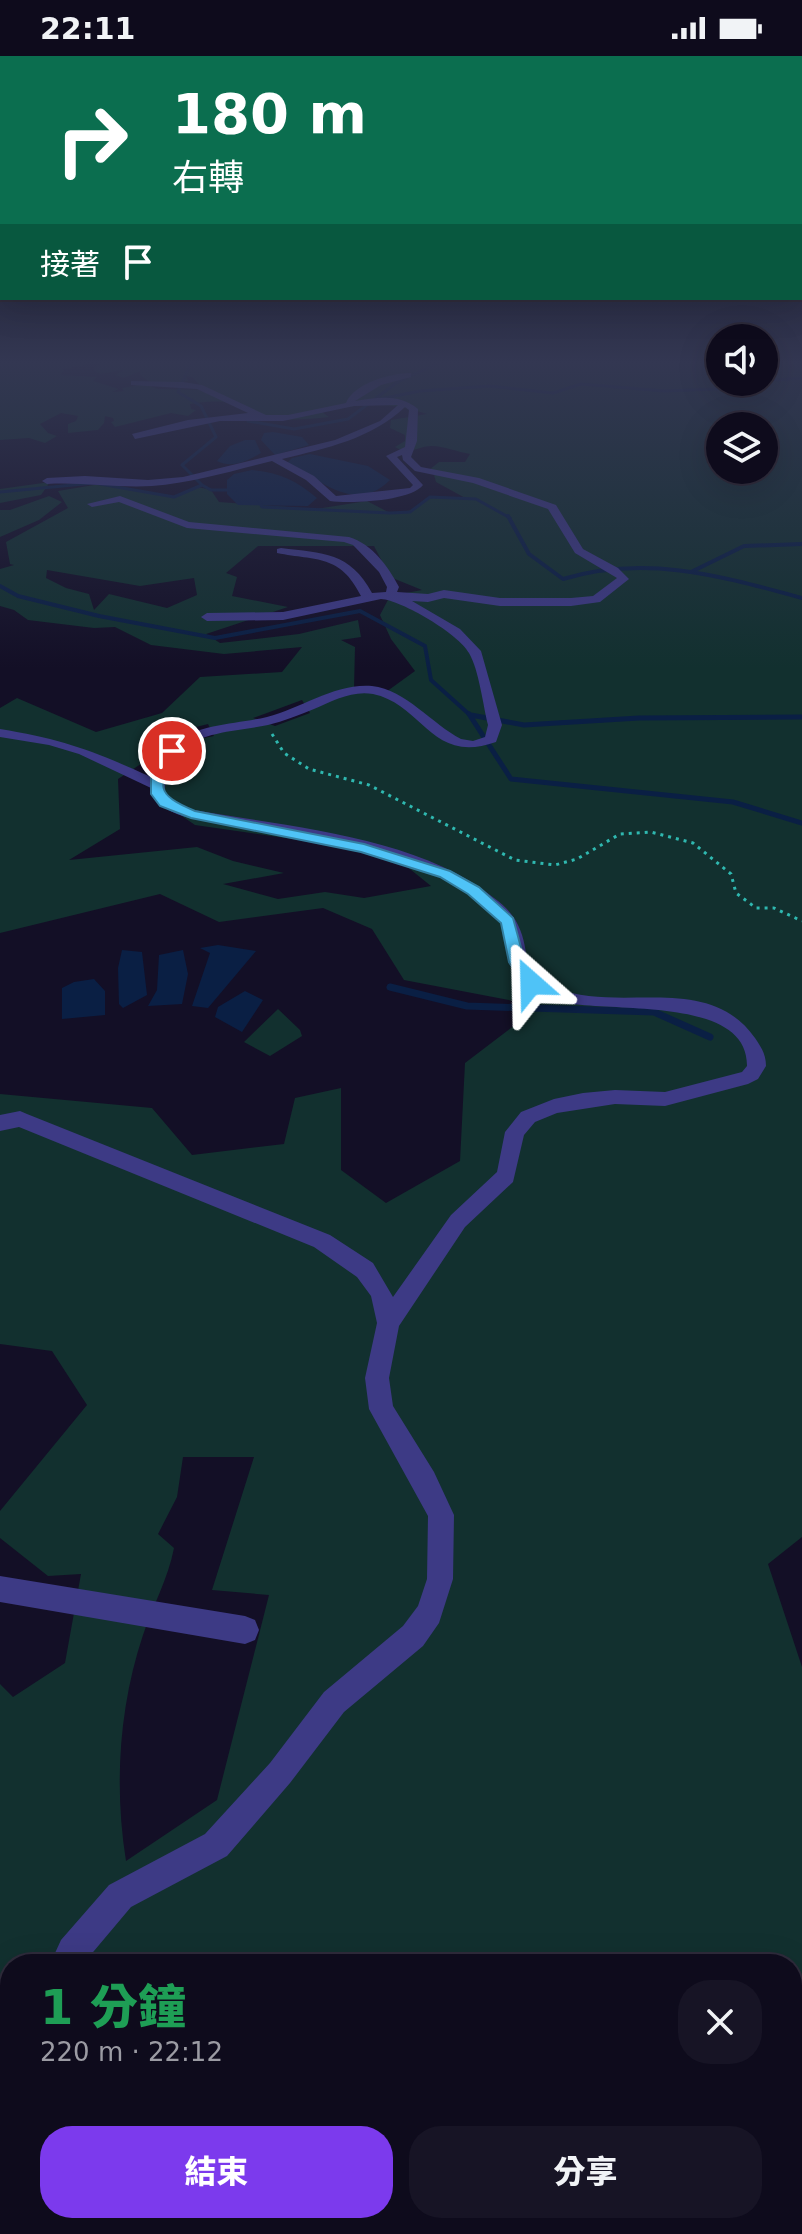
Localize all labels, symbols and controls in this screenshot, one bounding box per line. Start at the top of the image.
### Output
text: 22:11 [40,11,136,46]
text: 180 m [172,81,367,146]
icon: right [40,88,144,192]
text: 右轉 [172,157,244,198]
icon: arrive [116,240,160,284]
text: 接著 [40,247,100,282]
map controls [706,324,778,484]
button: sound [706,324,778,396]
button: layers [706,412,778,484]
pin [138,717,206,785]
icon: arrive [150,729,194,773]
position arrow [489,941,573,1025]
text: 1 分鐘 [40,1979,186,2035]
button: close [678,1980,762,2064]
text: 220 m · 22:12 [40,2037,223,2067]
button: 結束 [40,2126,393,2218]
button: 分享 [409,2126,762,2218]

